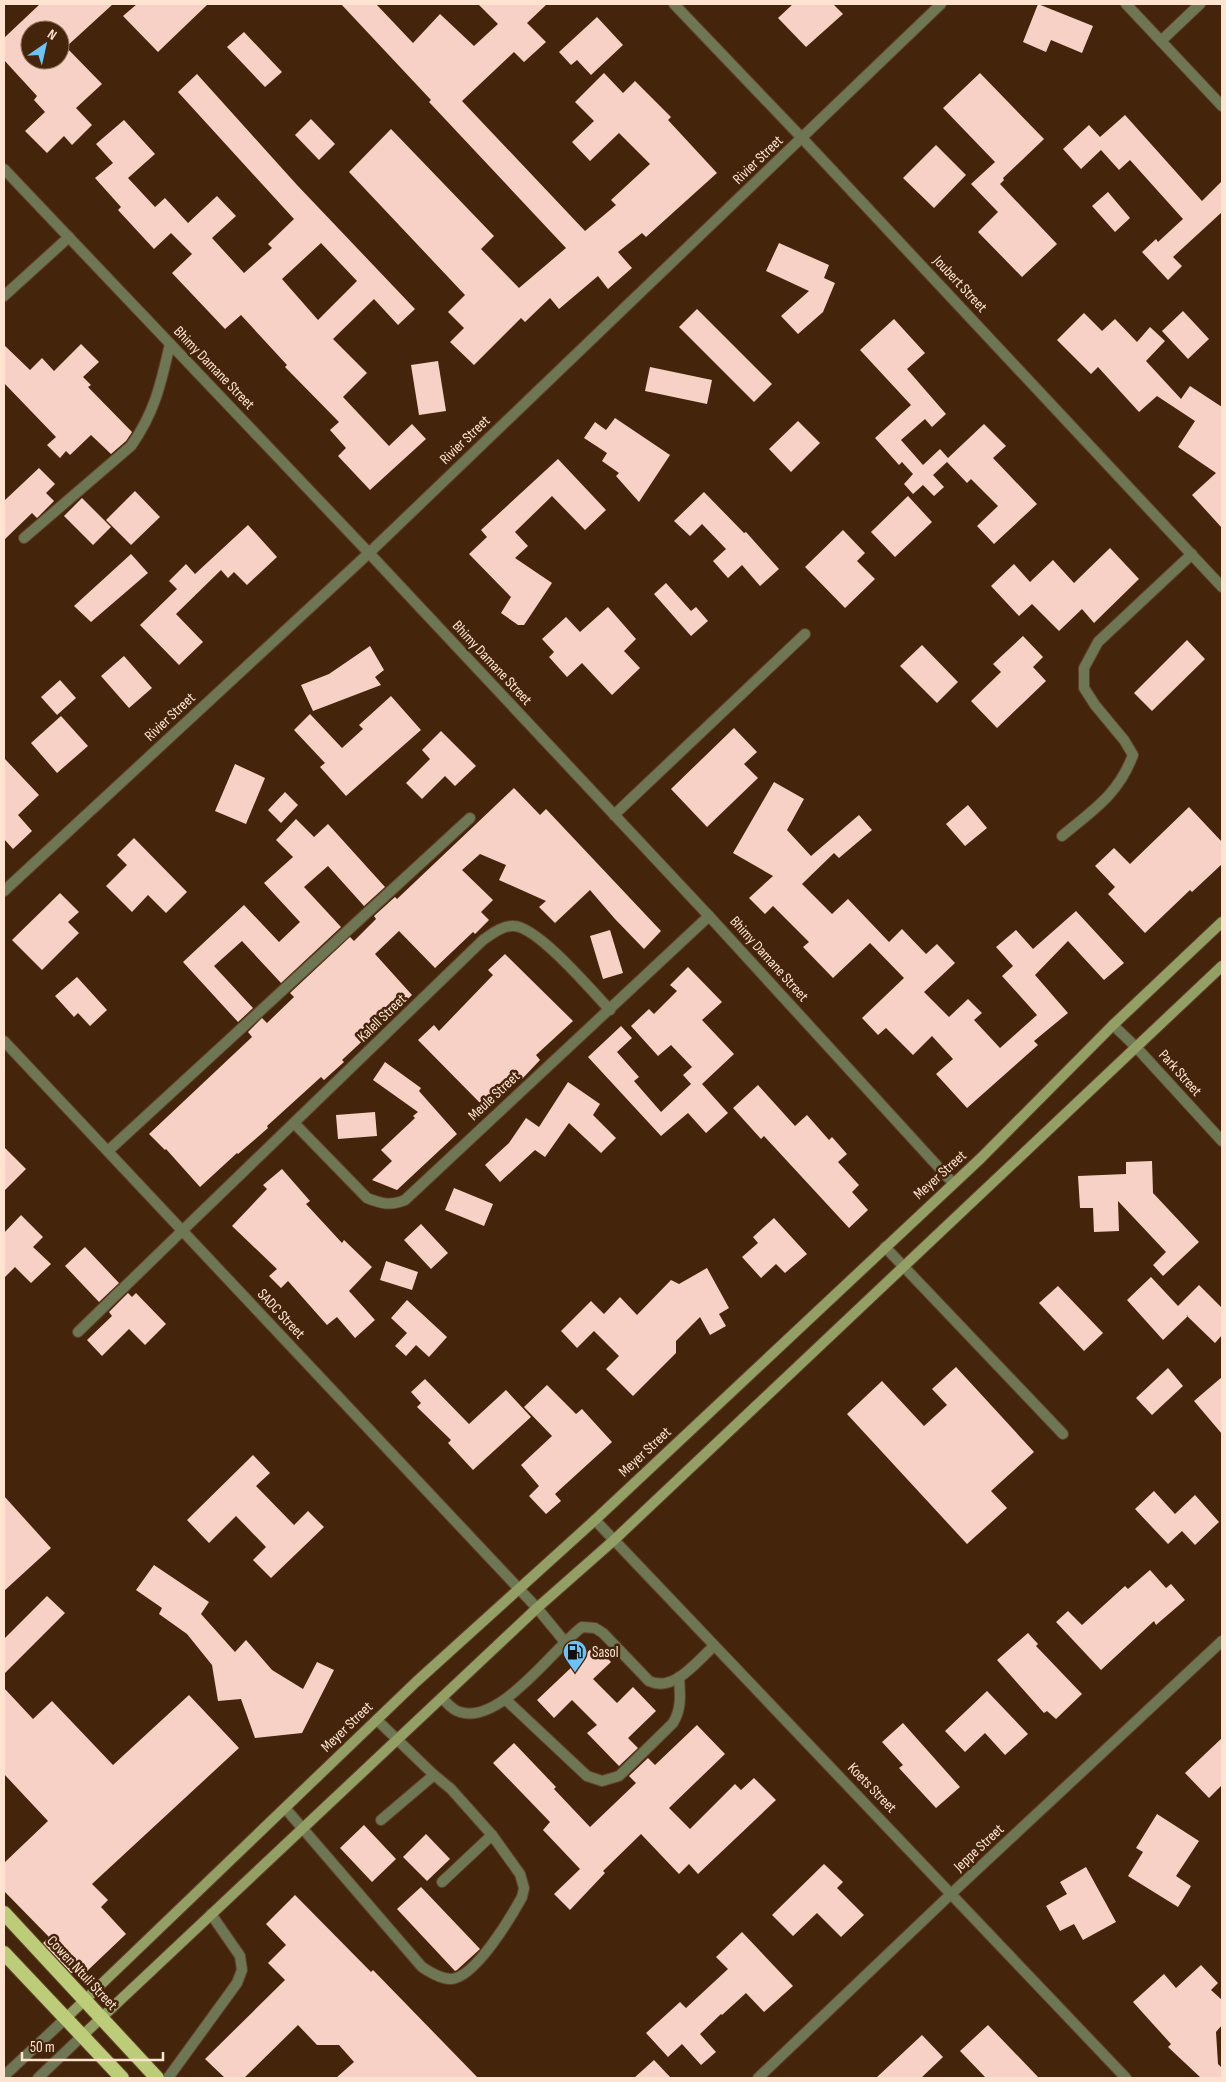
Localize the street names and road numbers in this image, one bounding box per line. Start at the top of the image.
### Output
street label: Rivier Street [729,131,787,189]
street label: Joubert Street [928,251,991,317]
street label: Bhimy Damane Street [169,322,259,414]
street label: Rivier Street [436,411,494,469]
street label: Bhimy Damane Street [448,617,536,709]
street label: Rivier Street [141,688,200,745]
street label: Bhimy Damane Street [726,912,813,1006]
street label: Kalell Street [353,990,411,1046]
street label: Park Street [1154,1046,1206,1100]
street label: Meule Street [464,1067,524,1125]
street label: Meyer Street [910,1146,971,1204]
street label: SADC Street [253,1285,309,1343]
street label: Meyer Street [615,1423,676,1481]
street label: Meyer Street [317,1697,377,1756]
street label: Koets Street [843,1759,901,1817]
street label: Jeppe Street [949,1820,1008,1877]
street label: Cowen Ntuli Street [43,1932,122,2014]

